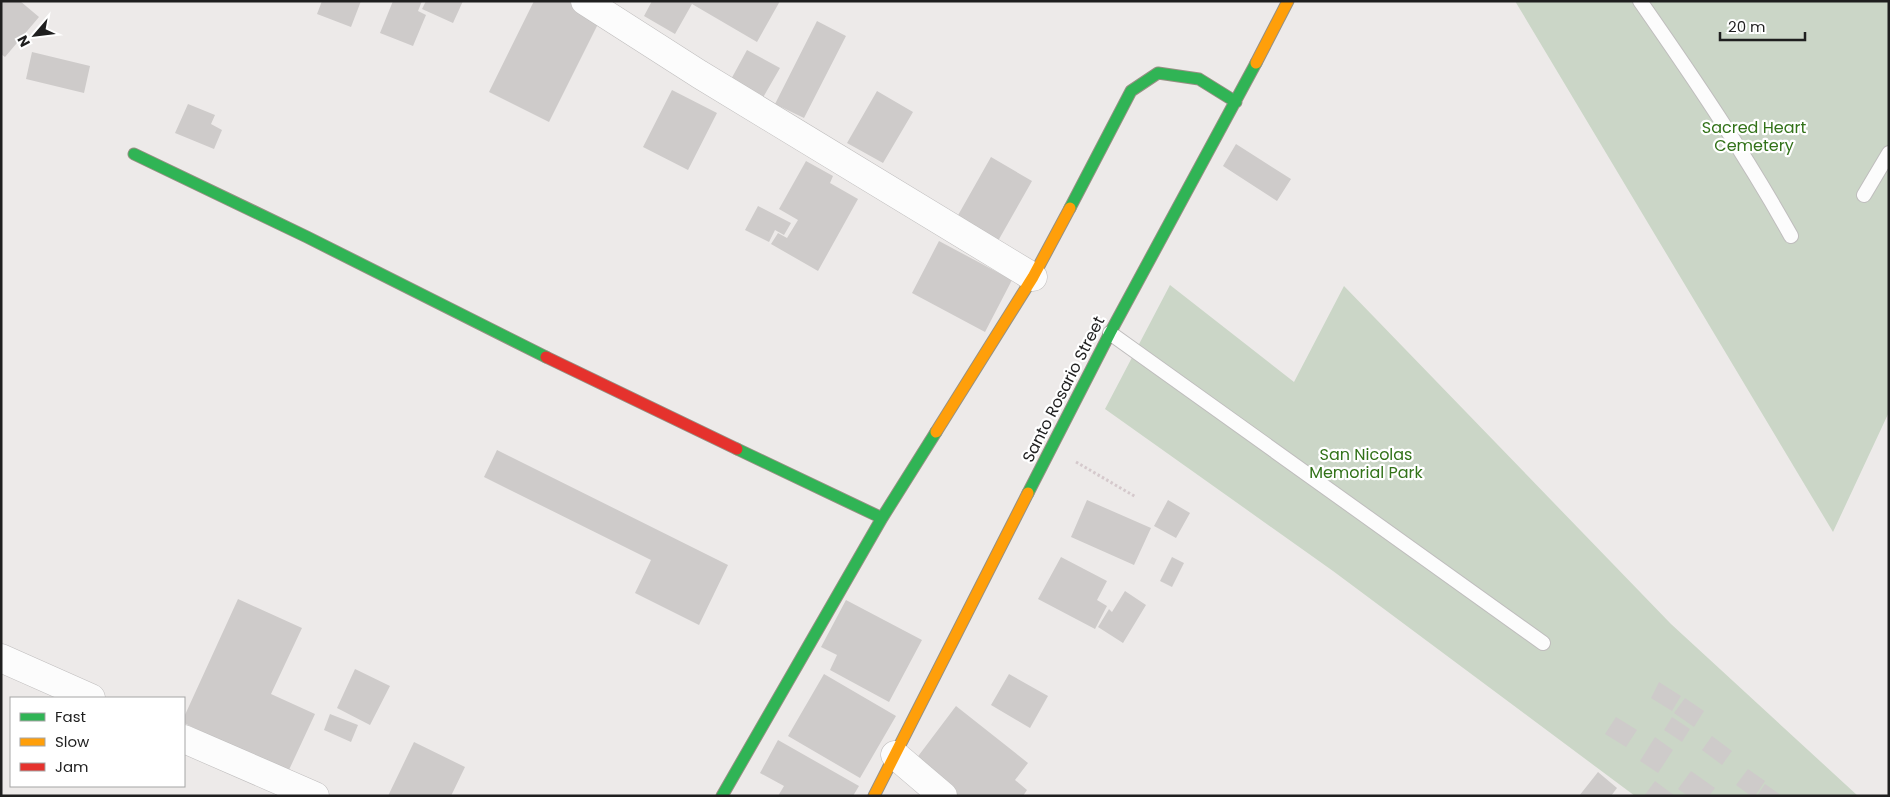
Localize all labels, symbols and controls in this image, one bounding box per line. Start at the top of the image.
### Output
north arrow [10,10,60,60]
scale bar [1720,10,1805,42]
text: 20 m [1728,16,1766,37]
text: N [12,32,35,50]
park label: Sacred Heart Cemetery [1702,116,1806,157]
street label: Santo Rosario Street [1017,312,1110,466]
park label: San Nicolas Memorial Park [1309,443,1424,484]
legend [10,697,185,787]
text: Fast [55,706,86,727]
text: Slow [55,731,90,752]
text: Jam [55,756,89,777]

